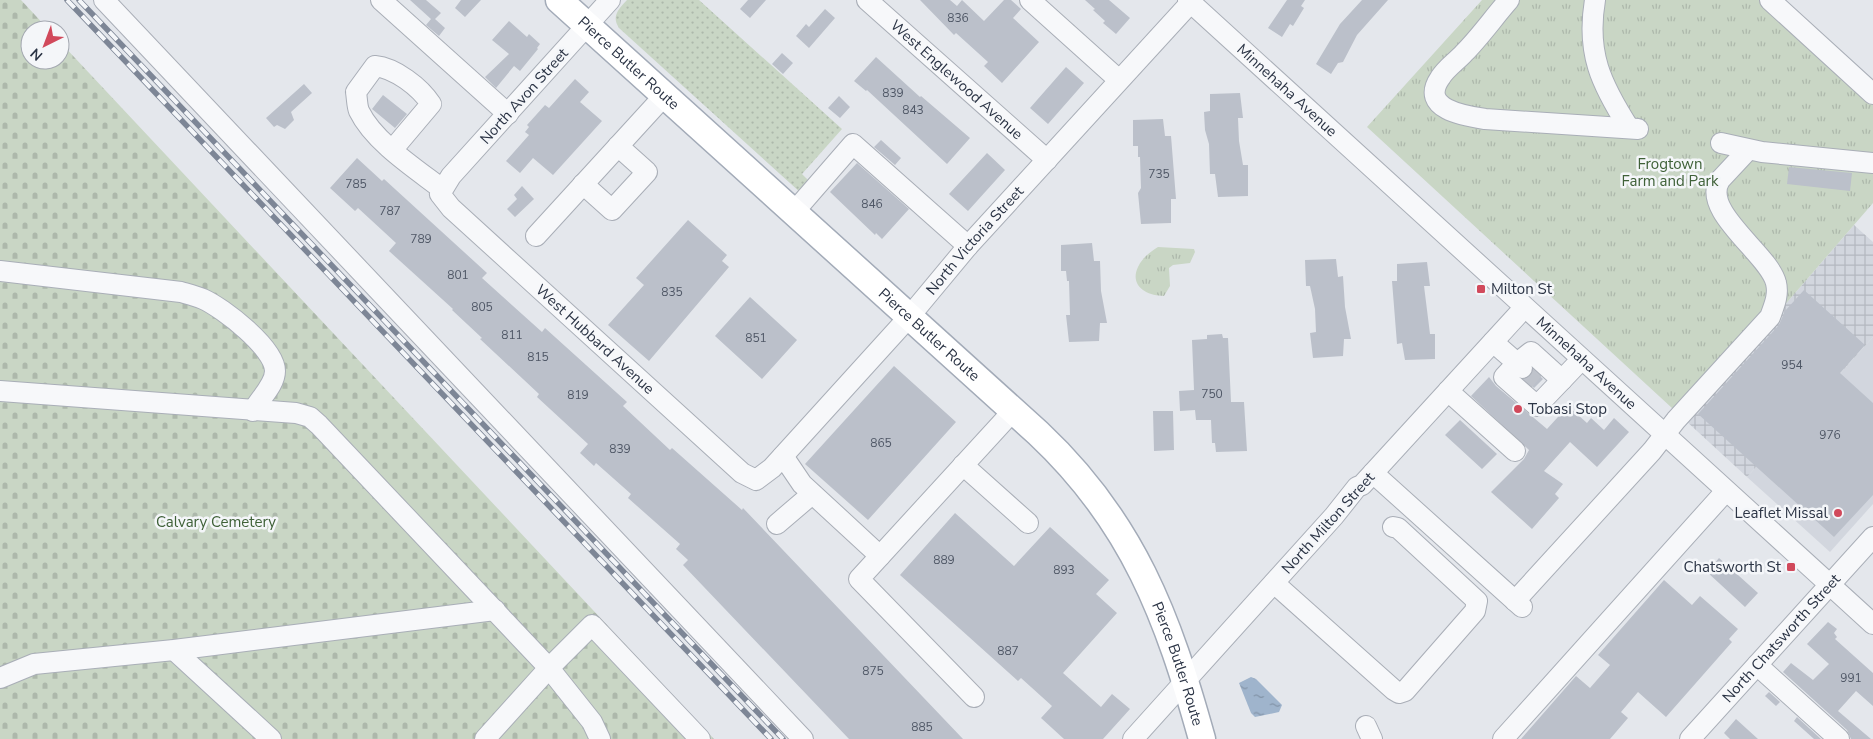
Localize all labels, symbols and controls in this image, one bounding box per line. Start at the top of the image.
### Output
house number: 836 [947,10,969,26]
street label: Pierce Butler Route [574,12,684,114]
street label: West Englewood Avenue [886,15,1027,144]
north arrow [20,20,70,70]
street label: Minnehaha Avenue [1233,39,1342,141]
street label: North Avon Street [476,43,573,148]
text: N [26,44,47,65]
house number: 839 [882,85,904,101]
house number: 843 [902,102,924,118]
park label: Frogtown Farm and Park [1622,154,1719,191]
house number: 735 [1148,166,1170,182]
house number: 785 [345,176,367,192]
street label: North Victoria Street [921,181,1028,299]
house number: 846 [861,196,883,212]
house number: 787 [379,203,401,219]
house number: 789 [410,231,432,247]
house number: 801 [447,267,469,283]
place label: Milton St [1491,279,1553,299]
street label: West Hubbard Avenue [531,280,659,399]
marker: Milton St [1475,283,1487,295]
house number: 835 [661,284,683,300]
street label: Pierce Butler Route [874,284,984,386]
house number: 805 [471,299,493,315]
street label: Minnehaha Avenue [1532,312,1641,414]
house number: 811 [501,327,523,343]
house number: 851 [745,330,767,346]
house number: 815 [527,349,549,365]
house number: 954 [1781,357,1803,373]
house number: 750 [1201,386,1223,402]
house number: 819 [567,387,589,403]
place label: Tobasi Stop [1528,399,1607,419]
marker: Tobasi Stop [1512,403,1524,415]
house number: 976 [1819,427,1841,443]
house number: 865 [870,435,892,451]
house number: 839 [609,441,631,457]
street label: North Milton Street [1277,467,1380,578]
place label: Leaflet Missal [1734,503,1829,523]
marker: Leaflet Missal [1832,507,1844,519]
park label: Calvary Cemetery [156,512,276,532]
house number: 889 [933,552,955,568]
place label: Chatsworth St [1683,557,1782,577]
marker: Chatsworth St [1785,561,1797,573]
house number: 893 [1053,562,1075,578]
street label: North Chatsworth Street [1718,569,1845,707]
street label: Pierce Butler Route [1147,599,1208,728]
house number: 887 [997,643,1019,659]
house number: 875 [862,663,884,679]
house number: 991 [1840,670,1862,686]
house number: 885 [911,719,933,735]

